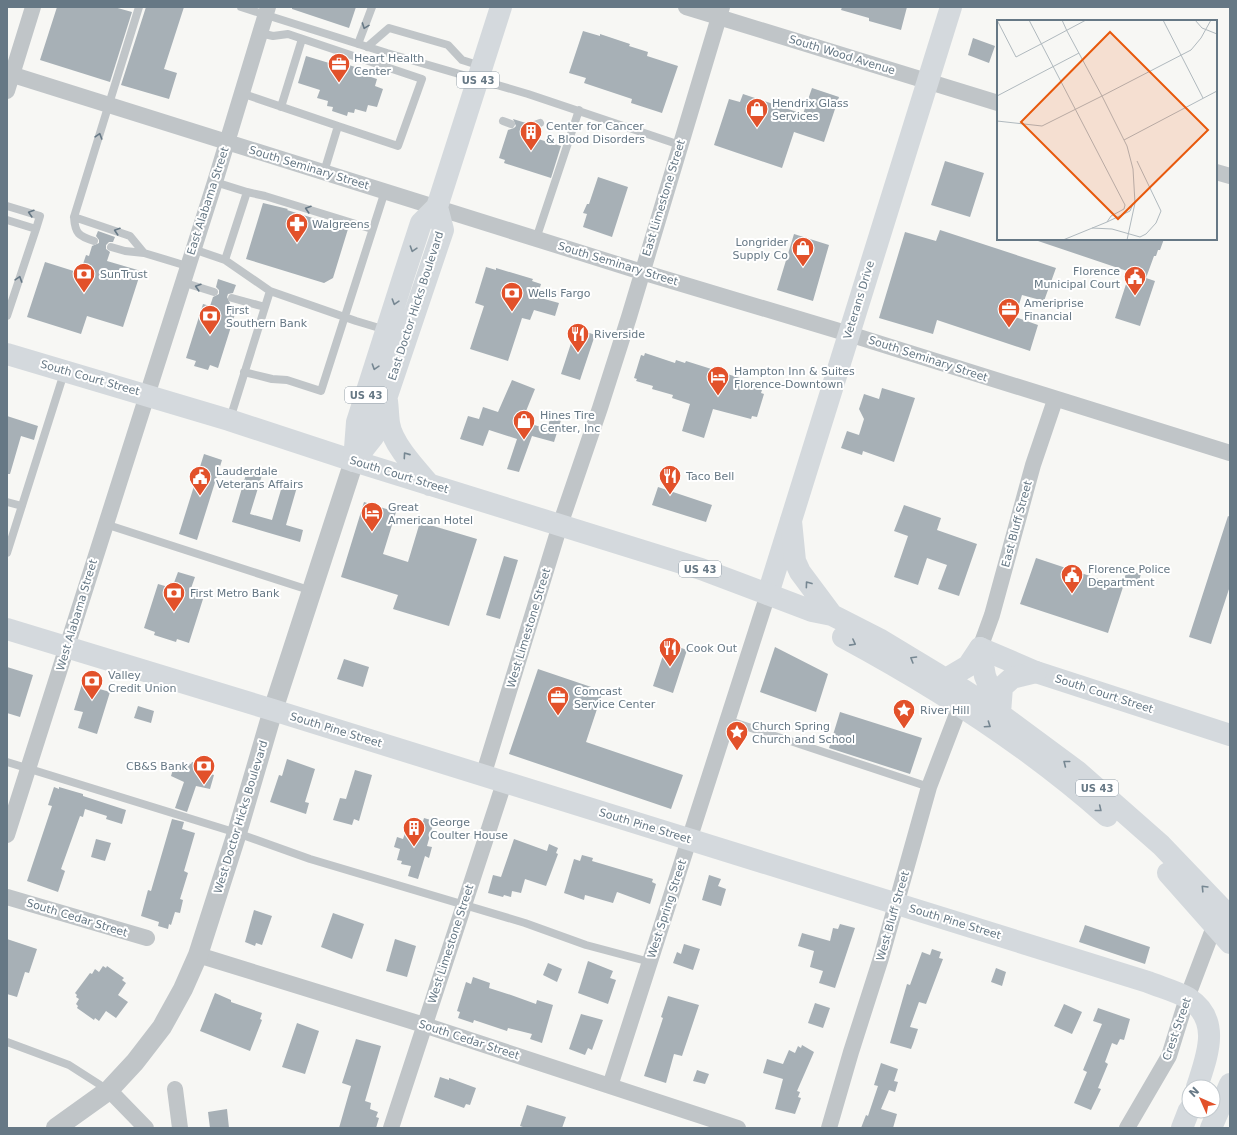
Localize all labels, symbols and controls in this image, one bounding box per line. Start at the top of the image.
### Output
inset map [997,20,1217,240]
one-way arrow [362,22,370,29]
street label: South Wood Avenue [787,33,897,77]
office icon: Heart Health Center [326,51,352,84]
place label: Heart Health Center [354,52,424,78]
road number: US 43 [457,72,499,88]
shop icon: Hendrix Glass Services [744,96,770,129]
place label: Hendrix Glass Services [772,97,849,123]
building icon: Center for Cancer & Blood Disorders [518,119,544,152]
place label: Center for Cancer & Blood Disorders [546,120,645,146]
one-way arrow [94,133,103,140]
street label: East Limestone Street [640,137,688,258]
street label: South Seminary Street [247,144,371,193]
street label: East Alabama Street [184,145,232,257]
one-way arrow [305,205,312,214]
one-way arrow [28,209,35,218]
pharmacy icon: Walgreens [284,211,310,244]
place label: Walgreens [312,218,370,231]
one-way arrow [113,228,120,236]
street label: East Doctor Hicks Boulevard [386,230,446,382]
shop icon: Longrider Supply Co [790,235,816,268]
place label: Longrider Supply Co [733,236,788,262]
street label: South Seminary Street [556,240,680,289]
one-way arrow [409,245,417,252]
street label: Veterans Drive [841,259,877,341]
bank icon: SunTrust [71,261,97,294]
public building icon: Florence Municipal Court [1122,264,1148,297]
place label: Florence Municipal Court [1034,265,1121,291]
place label: SunTrust [100,268,148,281]
one-way arrow [14,276,23,283]
bank icon: Wells Fargo [499,280,525,313]
one-way arrow [195,283,202,292]
place label: Wells Fargo [528,287,591,300]
office icon: Ameriprise Financial [996,296,1022,329]
place label: Ameriprise Financial [1024,297,1084,323]
one-way arrow [391,299,400,306]
bank icon: First Southern Bank [197,303,223,336]
place label: First Southern Bank [226,304,308,330]
restaurant icon: Riverside [565,321,591,354]
place label: Riverside [594,328,645,341]
street label: South Seminary Street [867,334,990,385]
street label: South Court Street [39,358,142,399]
one-way arrow [371,363,380,370]
hotel icon: Hampton Inn & Suites Florence-Downtown [705,364,731,397]
place label: Hampton Inn & Suites Florence-Downtown [734,365,855,391]
road number: US 43 [345,387,387,403]
shop icon: Hines Tire Center, Inc [511,408,537,441]
place label: Hines Tire Center, Inc [540,409,600,435]
one-way arrow [404,452,411,459]
street label: South Court Street [348,454,451,496]
restaurant icon: Taco Bell [657,463,683,496]
public building icon: Lauderdale Veterans Affairs [187,464,213,497]
place label: Lauderdale Veterans Affairs [216,465,303,491]
place label: Taco Bell [685,470,734,483]
street label: East Bluff Street [999,479,1035,569]
hotel icon: Great American Hotel [359,500,385,533]
place label: Great American Hotel [388,501,473,527]
street label: West Alabama Street [54,557,100,672]
road number: US 43 [679,561,721,577]
public building icon: Florence Police Department [1059,562,1085,595]
place label: Florence Police Department [1088,563,1171,589]
street label: West Limestone Street [505,566,554,690]
bank icon: First Metro Bank [161,580,187,613]
one-way arrow [805,581,813,588]
place label: First Metro Bank [190,587,280,600]
restaurant icon: Cook Out [657,635,683,668]
one-way arrow [849,638,856,646]
place label: Cook Out [686,642,738,655]
one-way arrow [910,656,917,663]
bank icon: Valley Credit Union [79,668,105,701]
place label: Valley Credit Union [108,669,176,695]
street label: South Court Street [1053,672,1155,716]
office icon: Comcast Service Center [545,684,571,717]
place label: Comcast Service Center [574,685,656,711]
place icon: River Hill [891,697,917,730]
place label: River Hill [920,704,969,717]
street label: South Pine Street [288,710,384,750]
place icon: Church Spring Church and School [724,719,750,752]
place label: Church Spring Church and School [752,720,855,746]
one-way arrow [984,720,991,727]
street label: West Doctor Hicks Boulevard [211,739,271,895]
bank icon: CB&S Bank [191,753,217,786]
place label: CB&S Bank [126,760,189,773]
one-way arrow [1064,760,1071,767]
road number: US 43 [1076,780,1118,796]
one-way arrow [1094,805,1101,812]
street label: South Pine Street [597,806,693,846]
building icon: George Coulter House [401,815,427,848]
place label: George Coulter House [430,816,508,842]
street label: West Spring Street [645,857,689,960]
street label: West Bluff Street [874,869,912,962]
street label: West Limestone Street [426,882,477,1005]
one-way arrow [1201,885,1209,893]
street label: South Cedar Street [25,896,130,940]
street label: South Pine Street [907,902,1003,942]
street label: Crest Street [1160,995,1194,1062]
street label: South Cedar Street [417,1018,522,1063]
north arrow [1181,1079,1221,1119]
text: N [1186,1084,1202,1100]

